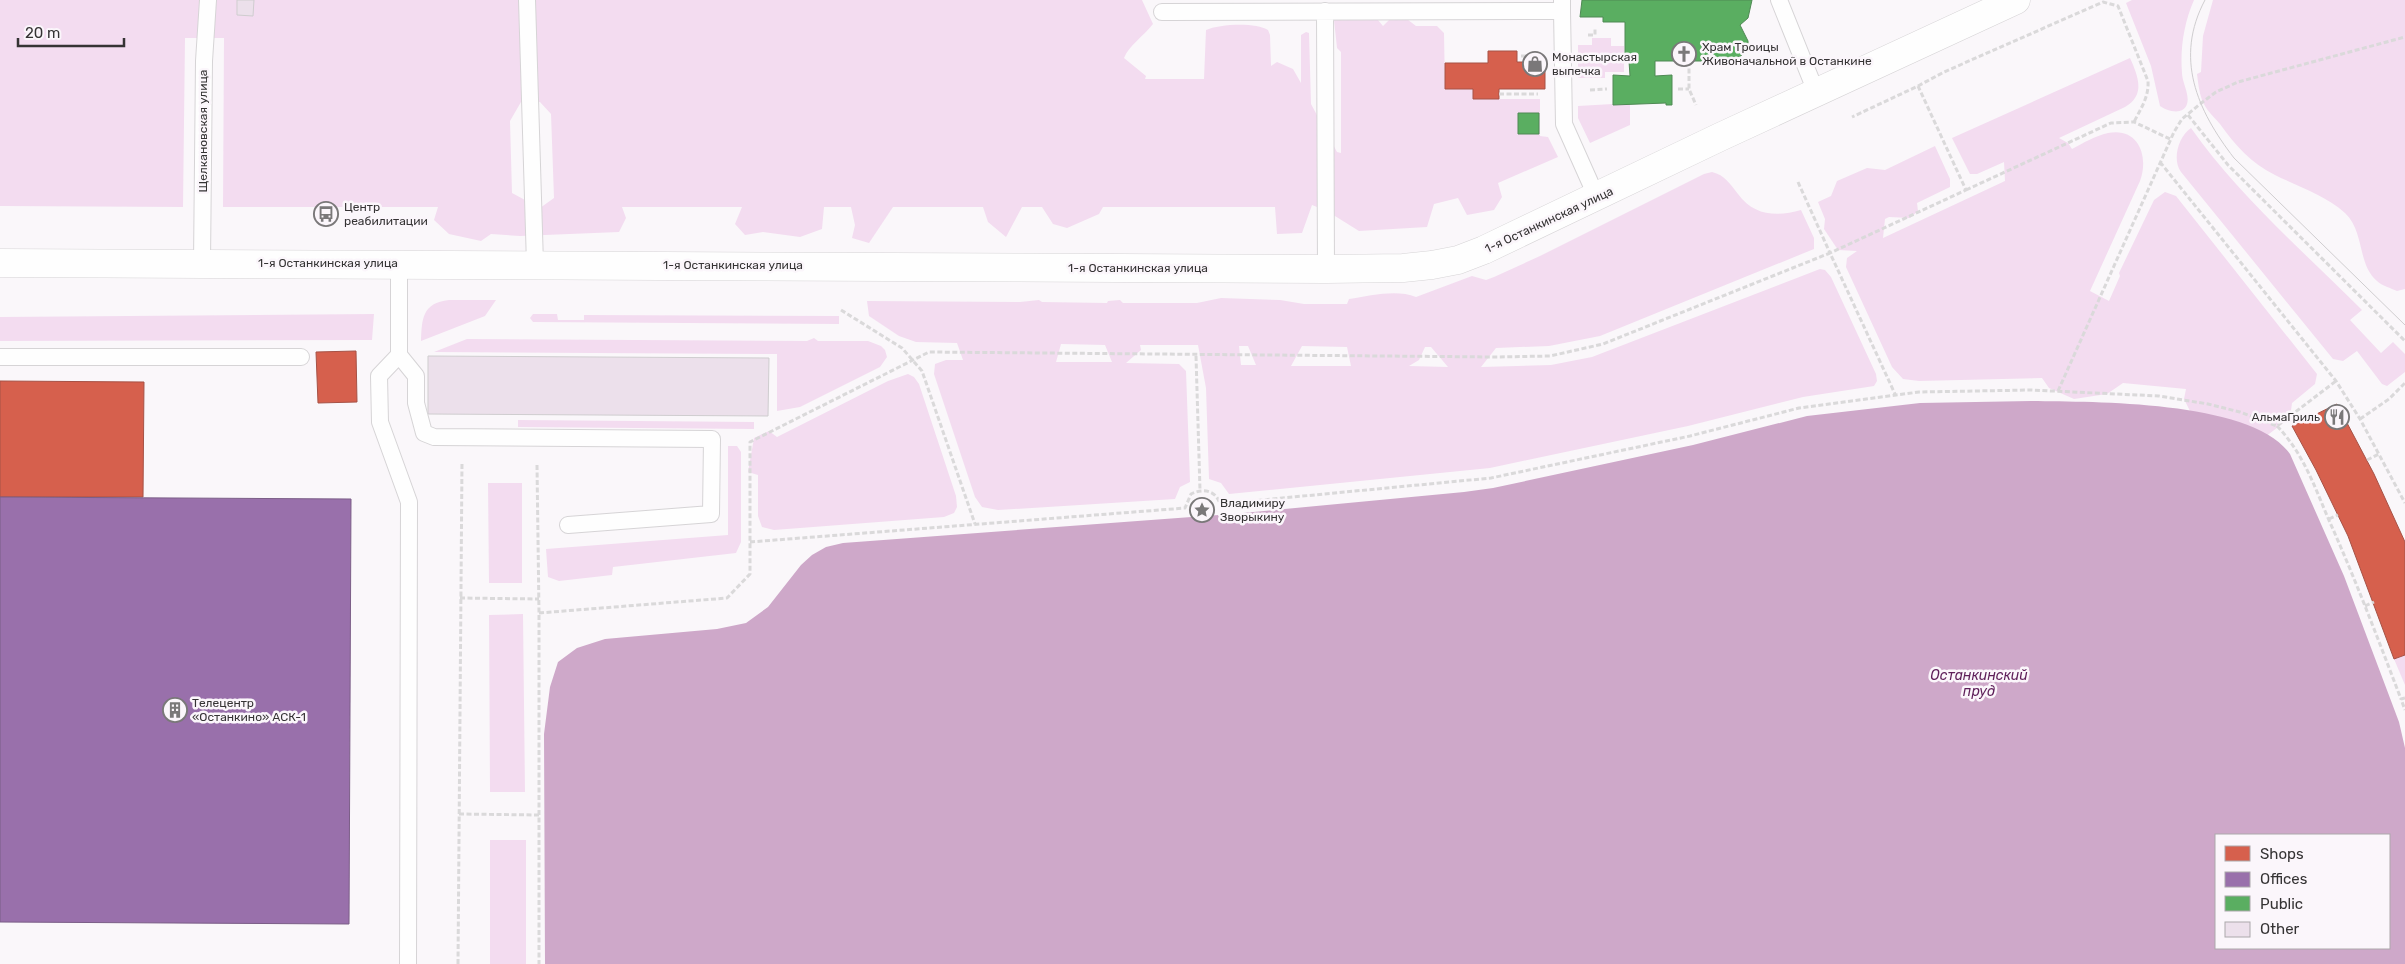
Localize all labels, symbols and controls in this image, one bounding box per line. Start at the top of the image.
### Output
scale bar [18,15,124,47]
text: 20 m [25,24,60,42]
place label: Храм Троицы Живоначальной в Останкине [1702,40,1872,68]
church icon: Храм Троицы Живоначальной в Останкине [1671,41,1697,67]
place label: Монастырская выпечка [1552,50,1637,78]
shop icon: Монастырская выпечка [1522,51,1548,77]
street label: Щелкановская улица [196,70,210,192]
street label: 1-я Останкинская улица [1483,184,1615,256]
place label: Центр реабилитации [344,200,428,228]
bus stop icon: Центр реабилитации [313,201,339,227]
street label: 1-я Останкинская улица [258,256,398,270]
street label: 1-я Останкинская улица [663,258,803,272]
street label: 1-я Останкинская улица [1068,261,1208,275]
restaurant icon: АльмаГриль [2324,404,2350,430]
place label: АльмаГриль [2251,410,2320,424]
place label: Владимиру Зворыкину [1220,496,1286,524]
place icon: Владимиру Зворыкину [1189,497,1215,523]
water label: Останкинский пруд [1930,667,2028,700]
place label: Телецентр «Останкино» АСК-1 [192,696,306,724]
building icon: Телецентр «Останкино» АСК-1 [162,697,188,723]
legend [2215,834,2390,949]
text: Shops [2260,845,2304,863]
text: Offices [2260,870,2308,888]
text: Public [2260,895,2303,913]
text: Other [2260,920,2300,938]

